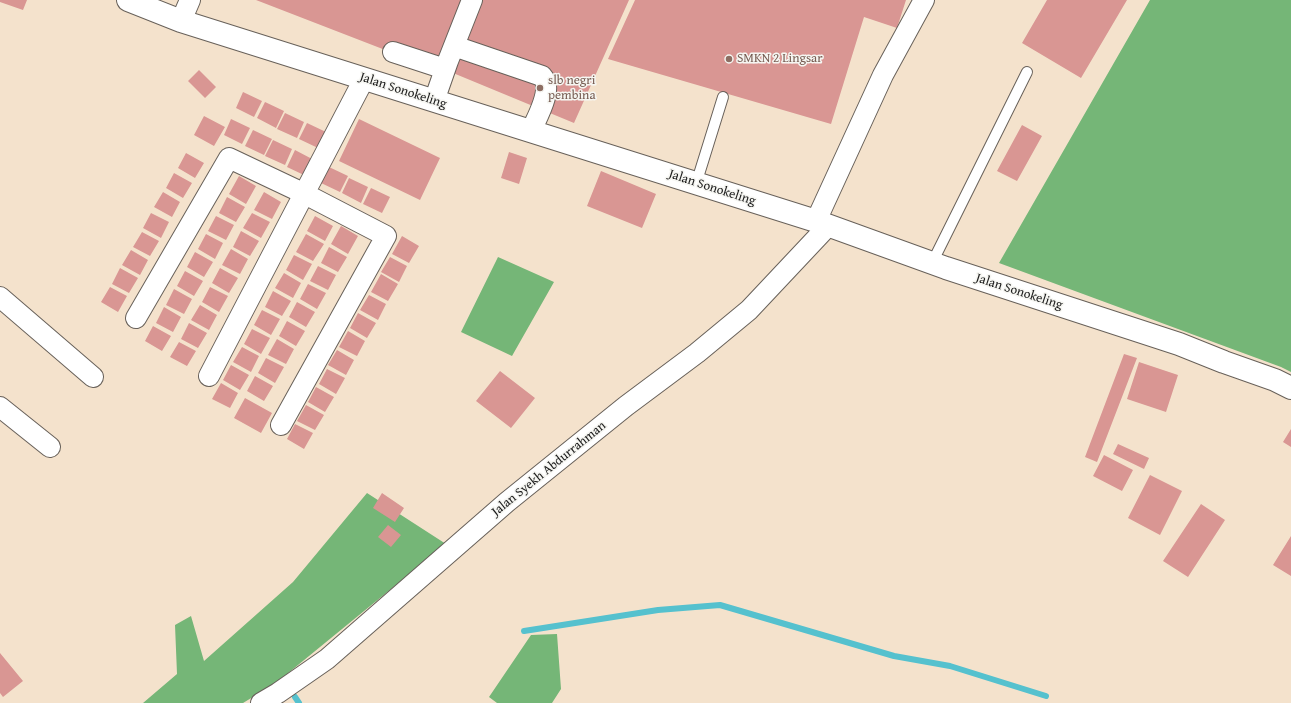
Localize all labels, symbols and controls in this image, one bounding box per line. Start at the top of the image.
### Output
place label: SMKN 2 Lingsar [737,51,823,67]
marker: SMKN 2 Lingsar [724,54,734,64]
street label: Jalan Sonokeling [357,70,449,112]
place label: slb negri pembina [548,73,596,104]
marker: slb negri pembina [535,83,545,93]
street label: Jalan Sonokeling [666,167,758,209]
street label: Jalan Sonokeling [973,271,1065,313]
street label: Jalan Syekh Abdurrahman [489,418,609,520]

